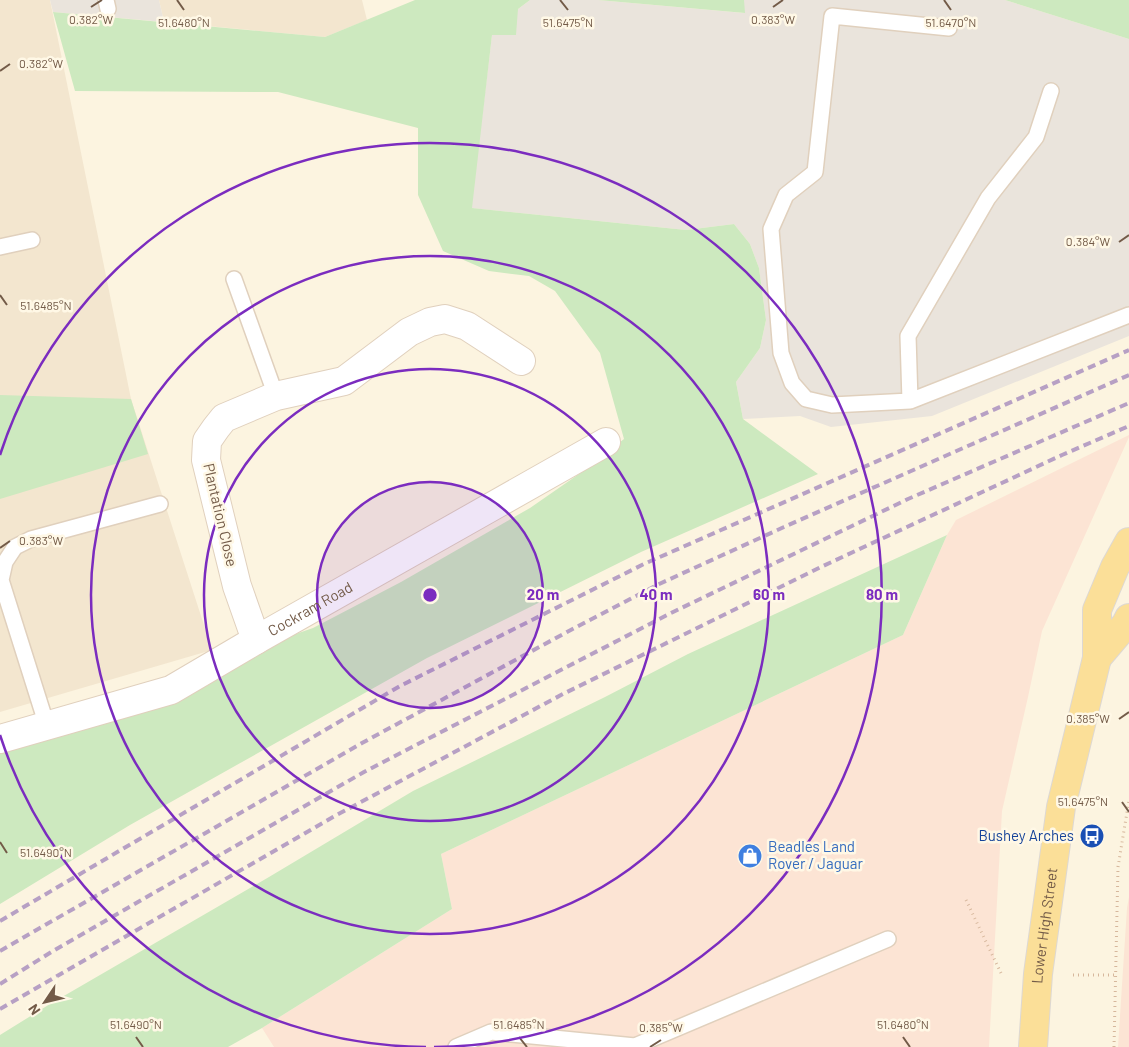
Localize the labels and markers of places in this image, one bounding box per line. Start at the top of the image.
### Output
centre of rings [421,586,439,604]
bus stop icon: Bushey Arches [1079,823,1105,849]
place label: Bushey Arches [979,826,1074,844]
place label: Beadles Land Rover / Jaguar [768,837,863,872]
shop icon: Beadles Land Rover / Jaguar [737,843,763,869]

